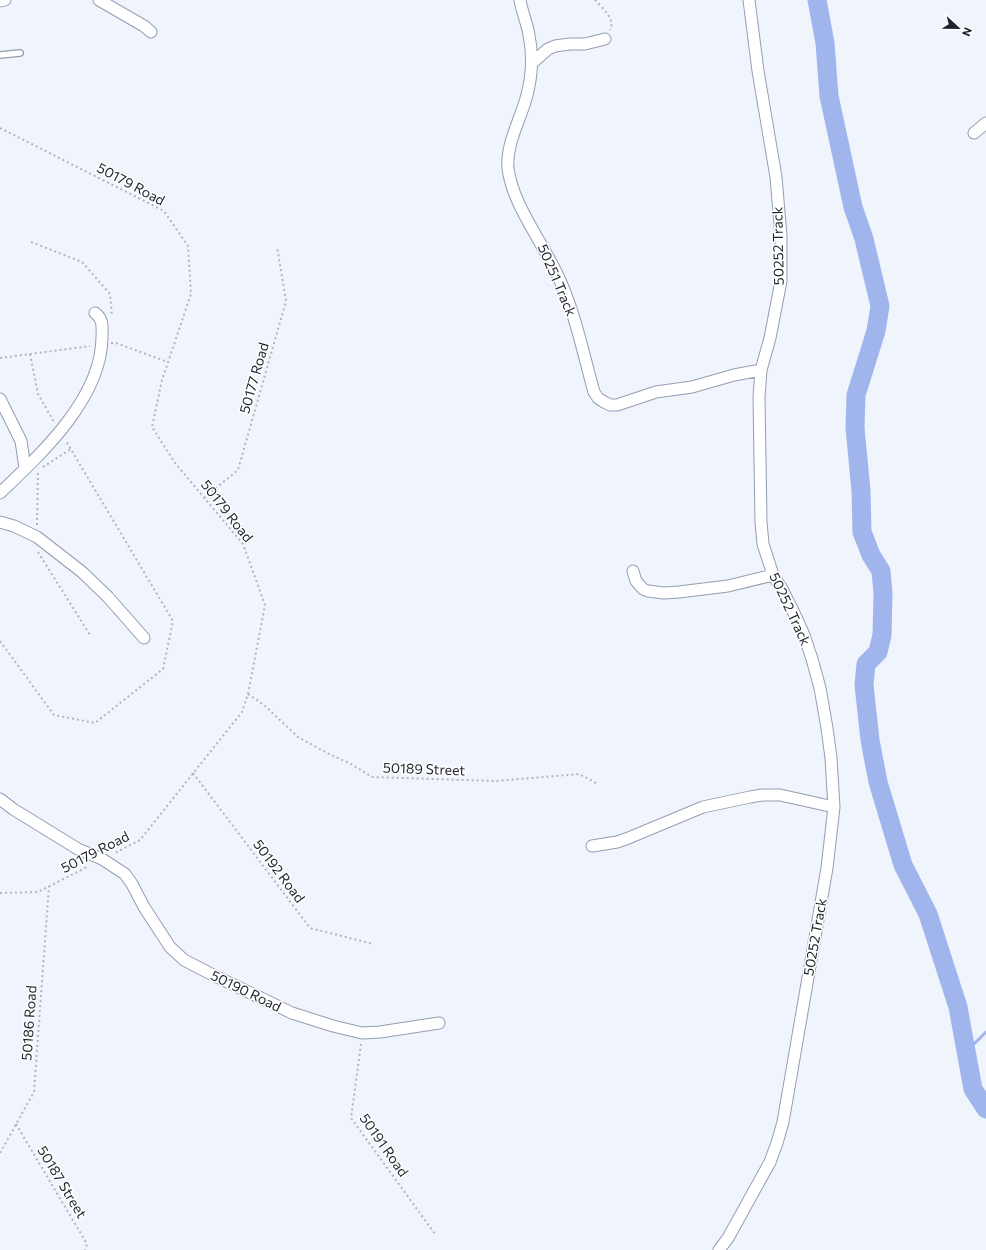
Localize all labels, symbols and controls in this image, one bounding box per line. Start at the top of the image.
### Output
north arrow [938,8,978,48]
text: N [960,26,975,38]
street label: 50179 Road [94,159,168,209]
street label: 50252 Track [768,206,787,285]
street label: 50251 Track [535,241,580,319]
street label: 50177 Road [235,340,272,415]
street label: 50179 Road [198,476,257,545]
street label: 50252 Track [766,570,815,648]
street label: 50189 Street [383,759,466,778]
street label: 50179 Road [58,827,132,876]
street label: 50192 Road [250,836,309,906]
street label: 50252 Track [799,896,830,977]
street label: 50190 Road [208,966,284,1015]
street label: 50186 Road [17,985,40,1061]
street label: 50191 Road [357,1110,412,1180]
street label: 50187 Street [34,1143,91,1221]

